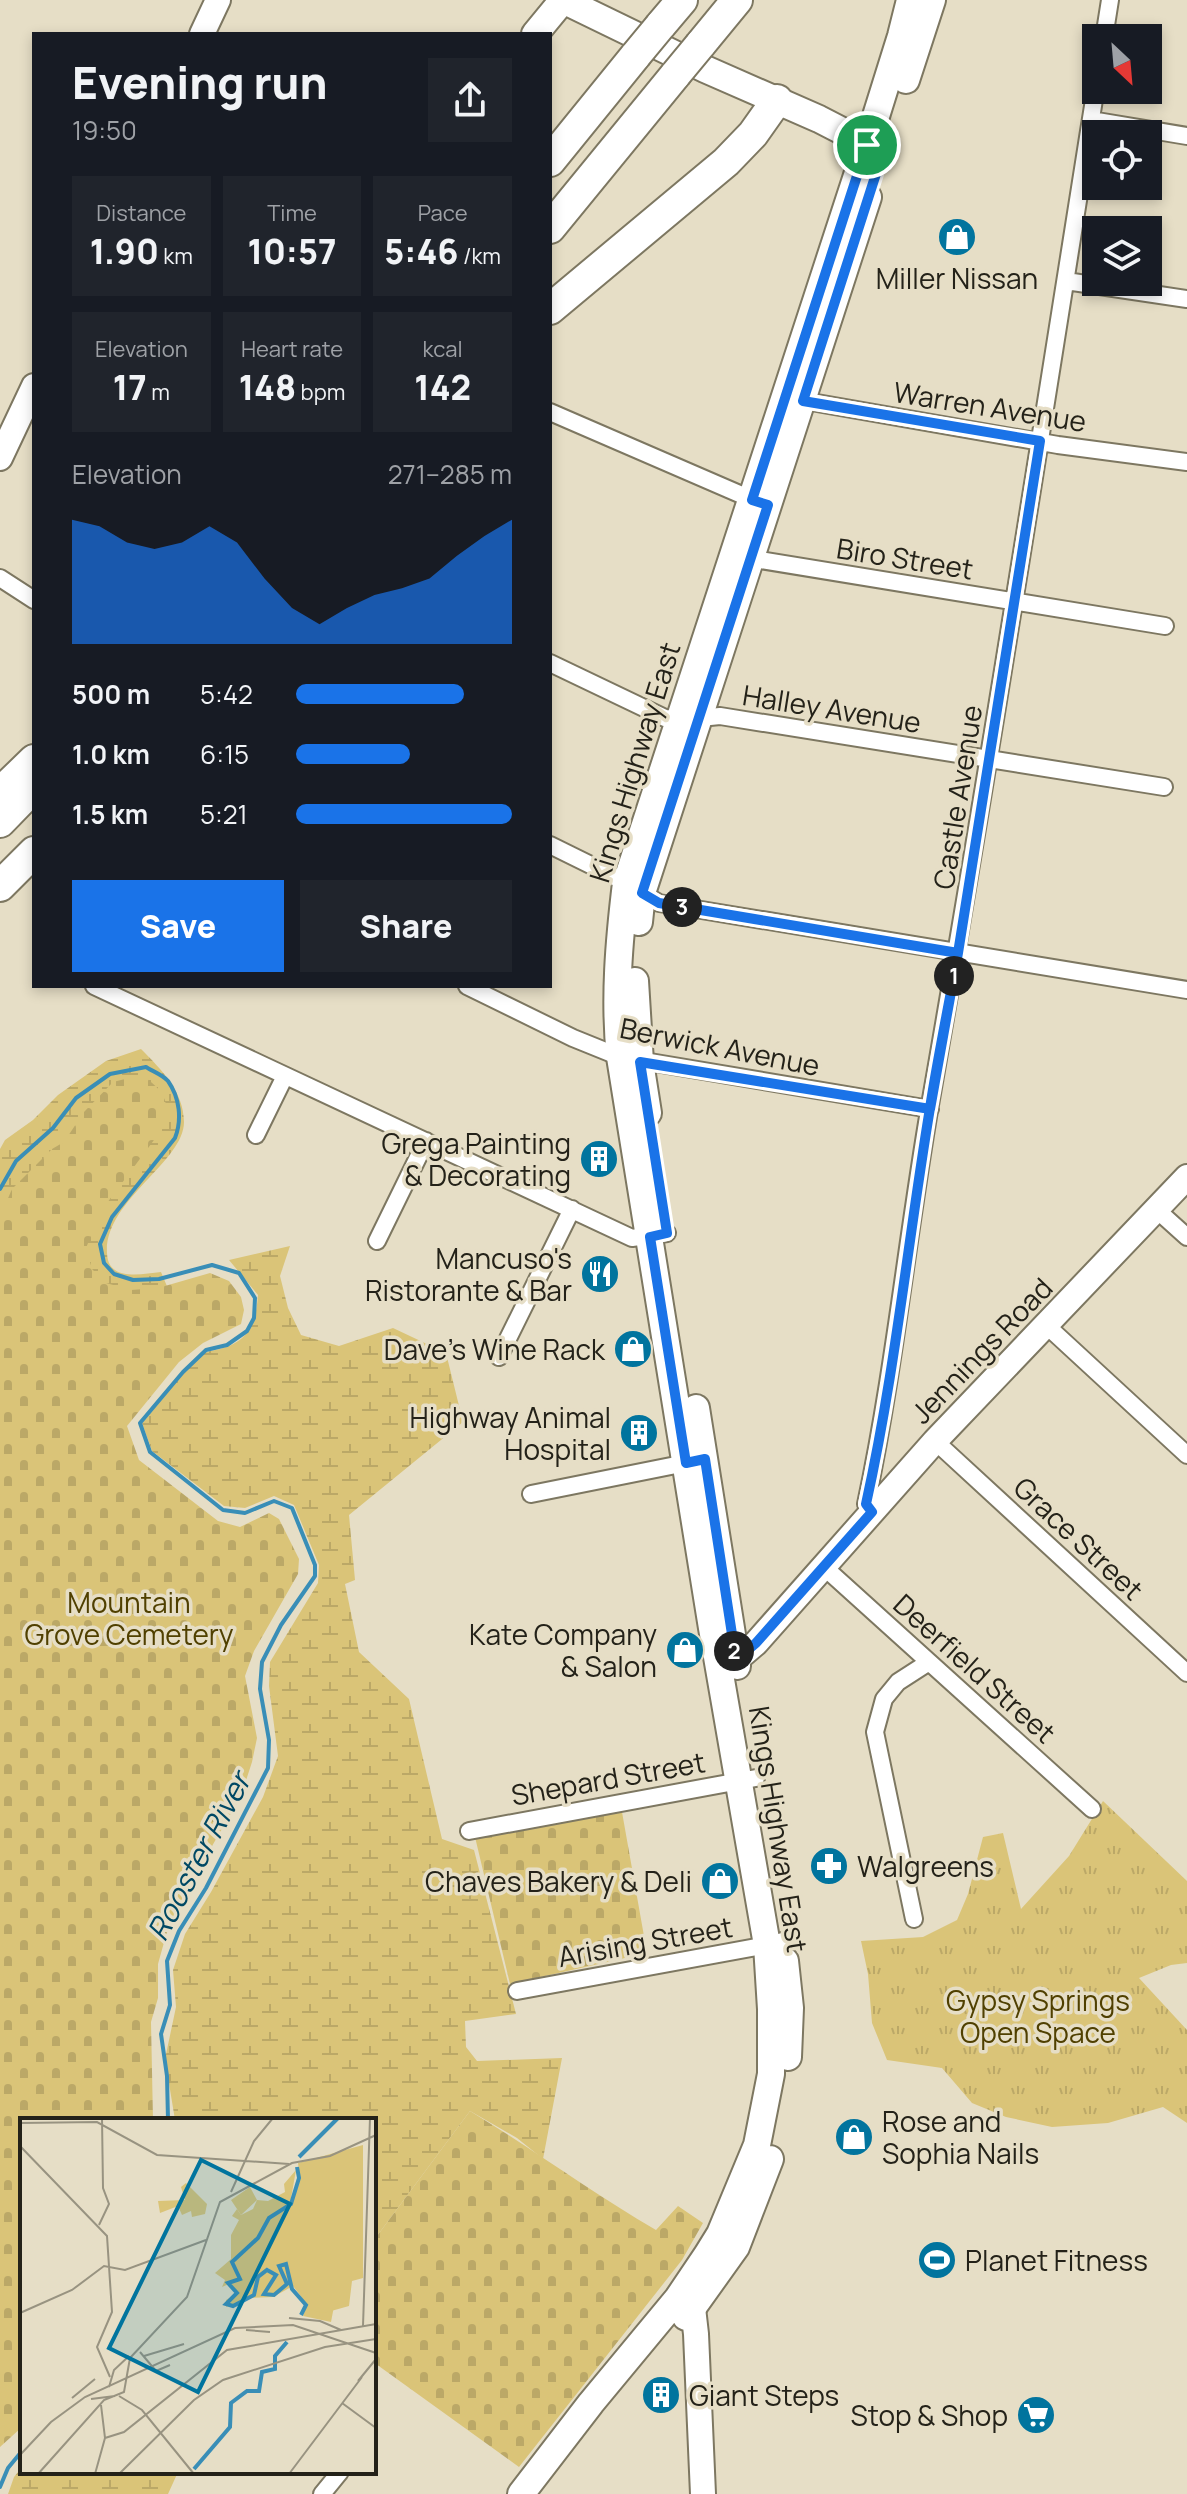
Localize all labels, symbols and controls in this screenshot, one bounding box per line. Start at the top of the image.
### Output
north arrow [1082,24,1162,104]
map controls [1082,24,1162,296]
text: Evening run [72,52,328,112]
button: share [428,58,512,142]
pin [833,111,901,179]
text: 19:50 [72,112,137,148]
button: locate [1082,120,1162,200]
icon: arrive [845,123,889,167]
text: Distance [96,198,186,228]
text: Time [267,198,317,228]
text: Pace [418,198,468,228]
shop icon: Miller Nissan [936,216,978,258]
button: layers [1082,216,1162,296]
text: 1.90 [90,228,159,274]
text: 10:57 [247,228,337,274]
text: 5:46 [384,228,459,274]
text: km [159,241,193,271]
text: /km [459,241,501,271]
place label: Miller Nissan [876,259,1038,297]
text: Elevation [95,334,188,364]
text: Heart rate [241,334,343,364]
text: kcal [423,334,463,364]
text: 17 [113,364,147,410]
text: 148 [239,364,296,410]
text: 142 [414,364,471,410]
street label: Warren Avenue [891,372,1089,440]
text: m [147,377,170,407]
text: bpm [296,377,345,407]
text: Elevation [72,456,182,492]
text: 271–285 m [388,456,512,492]
street label: Biro Street [834,528,976,588]
street label: Kings Highway East [579,638,689,886]
street label: Halley Avenue [740,675,924,741]
text: 500 m [72,676,150,712]
text: 5:42 [200,676,253,712]
street label: Castle Avenue [924,702,990,892]
text: 1.0 km [72,736,150,772]
text: 6:15 [200,736,249,772]
text: 1.5 km [72,796,148,832]
text: 5:21 [200,796,248,832]
button: Save [72,880,284,972]
button: Share [300,880,512,972]
pin: 3 [662,887,702,927]
text: 3 [676,892,688,922]
pin: 1 [934,956,974,996]
text: 1 [949,961,959,991]
street label: Berwick Avenue [617,1008,823,1084]
place label: Grega Painting & Decorating [381,1124,571,1194]
building icon: Grega Painting & Decorating [578,1138,620,1180]
place label: Mancuso's Ristorante & Bar [365,1239,572,1309]
restaurant icon: Mancuso's Ristorante & Bar [579,1253,621,1295]
street label: Jennings Road [902,1269,1060,1431]
shop icon: Dave's Wine Rack [612,1328,654,1370]
place label: Dave's Wine Rack [384,1330,606,1368]
place label: Highway Animal Hospital [410,1398,611,1468]
building icon: Highway Animal Hospital [618,1412,660,1454]
street label: Grace Street [1006,1468,1152,1608]
park label: Mountain Grove Cemetery [25,1583,234,1653]
street label: Deerfield Street [886,1585,1064,1751]
place label: Kate Company & Salon [469,1615,657,1685]
shop icon: Kate Company & Salon [664,1629,706,1671]
pin: 2 [714,1631,754,1671]
text: 2 [727,1636,741,1666]
street label: Kings Highway East [741,1703,817,1955]
street label: Shepard Street [508,1742,708,1814]
water label: Rooster River [137,1761,261,1947]
pharmacy icon: Walgreens [808,1845,850,1887]
place label: Walgreens [857,1847,994,1885]
shop icon: Chaves Bakery & Deli [699,1860,741,1902]
place label: Chaves Bakery & Deli [425,1862,692,1900]
street label: Arising Street [555,1907,735,1975]
park label: Gypsy Springs Open Space [946,1981,1130,2051]
place label: Rose and Sophia Nails [882,2102,1039,2172]
shop icon: Rose and Sophia Nails [833,2116,875,2158]
inset map [20,2118,376,2474]
sports icon: Planet Fitness [916,2239,958,2281]
place label: Planet Fitness [965,2241,1148,2279]
building icon: Giant Steps [640,2374,682,2416]
place label: Giant Steps [689,2376,839,2414]
supermarket icon: Stop & Shop [1015,2394,1057,2436]
place label: Stop & Shop [850,2396,1008,2434]

